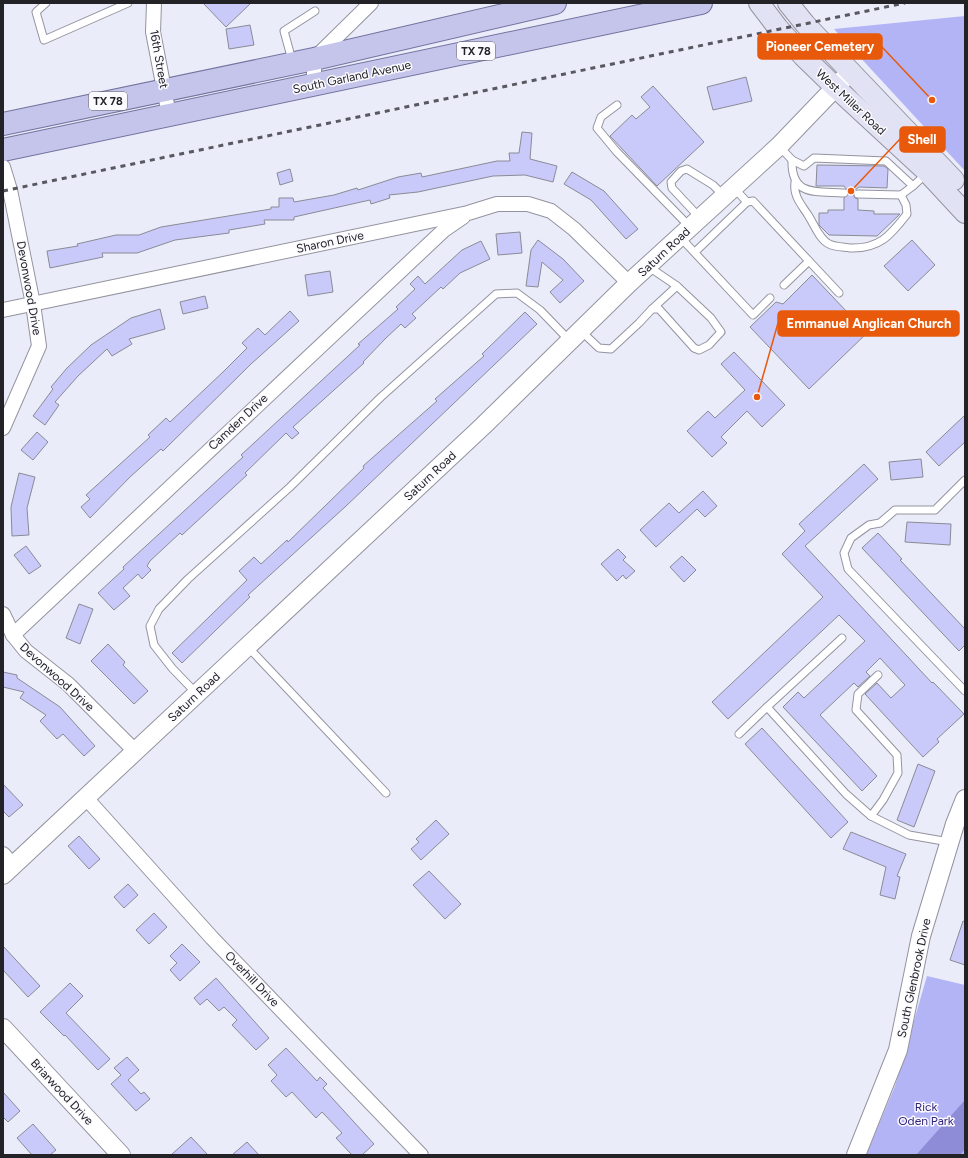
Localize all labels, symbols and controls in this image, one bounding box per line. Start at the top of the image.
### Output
street label: 16th Street [147,28,171,90]
callout: Pioneer Cemetery [758,34,882,59]
text: Pioneer Cemetery [766,39,875,54]
road number: TX 78 [457,42,495,60]
street label: South Garland Avenue [292,58,413,96]
street label: West Miller Road [813,66,889,138]
road number: TX 78 [89,92,127,110]
callout: Shell [900,127,945,152]
text: Shell [908,132,936,147]
street label: Saturn Road [635,224,693,280]
street label: Sharon Drive [295,228,365,256]
street label: Devonwood Drive [14,240,44,337]
callout: Emmanuel Anglican Church [778,311,959,336]
text: Emmanuel Anglican Church [787,316,951,331]
street label: Camden Drive [205,391,271,453]
street label: Saturn Road [401,448,459,504]
street label: Devonwood Drive [17,640,97,714]
street label: Saturn Road [165,669,223,725]
street label: South Glenbrook Drive [894,917,934,1039]
street label: Overhill Drive [222,948,282,1010]
street label: Briarwood Drive [28,1056,97,1128]
park label: Rick Oden Park [898,1100,954,1128]

